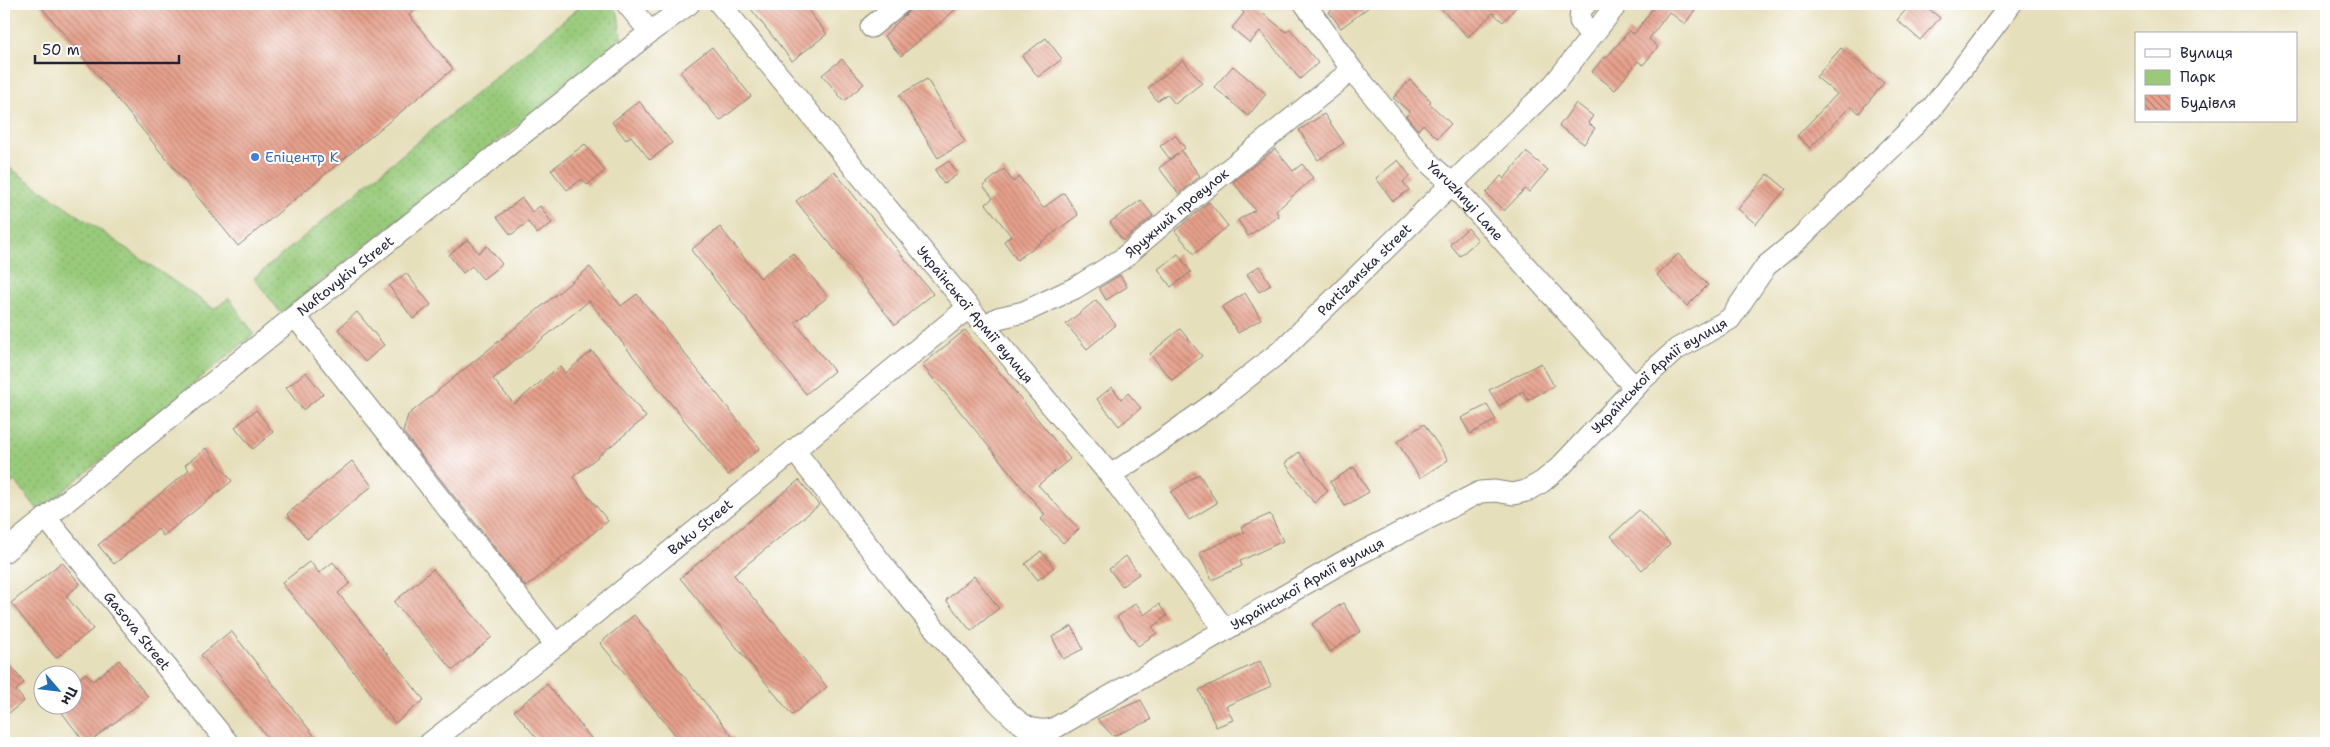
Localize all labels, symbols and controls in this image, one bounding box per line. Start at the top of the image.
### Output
scale bar [35,32,179,64]
legend [2135,32,2298,122]
text: 50 m [42,40,80,60]
text: Вулиця [2180,43,2233,63]
text: Парк [2180,67,2216,87]
text: Будівля [2180,93,2236,113]
place label: Епіцентр К [265,148,339,166]
marker: Епіцентр К [249,151,261,163]
street label: Yaruzhnyi Lane [1423,157,1507,244]
street label: Яружний провулок [1121,164,1233,262]
street label: Partizanska street [1313,219,1415,320]
street label: Naftovykiv Street [293,232,397,320]
street label: Української Армії вулиця [913,242,1038,387]
street label: Української Армії вулиця [1587,313,1730,437]
street label: Baku Street [664,495,736,559]
street label: Української Армії вулиця [1227,534,1387,634]
street label: Gasova Street [100,588,174,674]
north arrow [32,664,82,714]
text: Пн [57,684,82,708]

